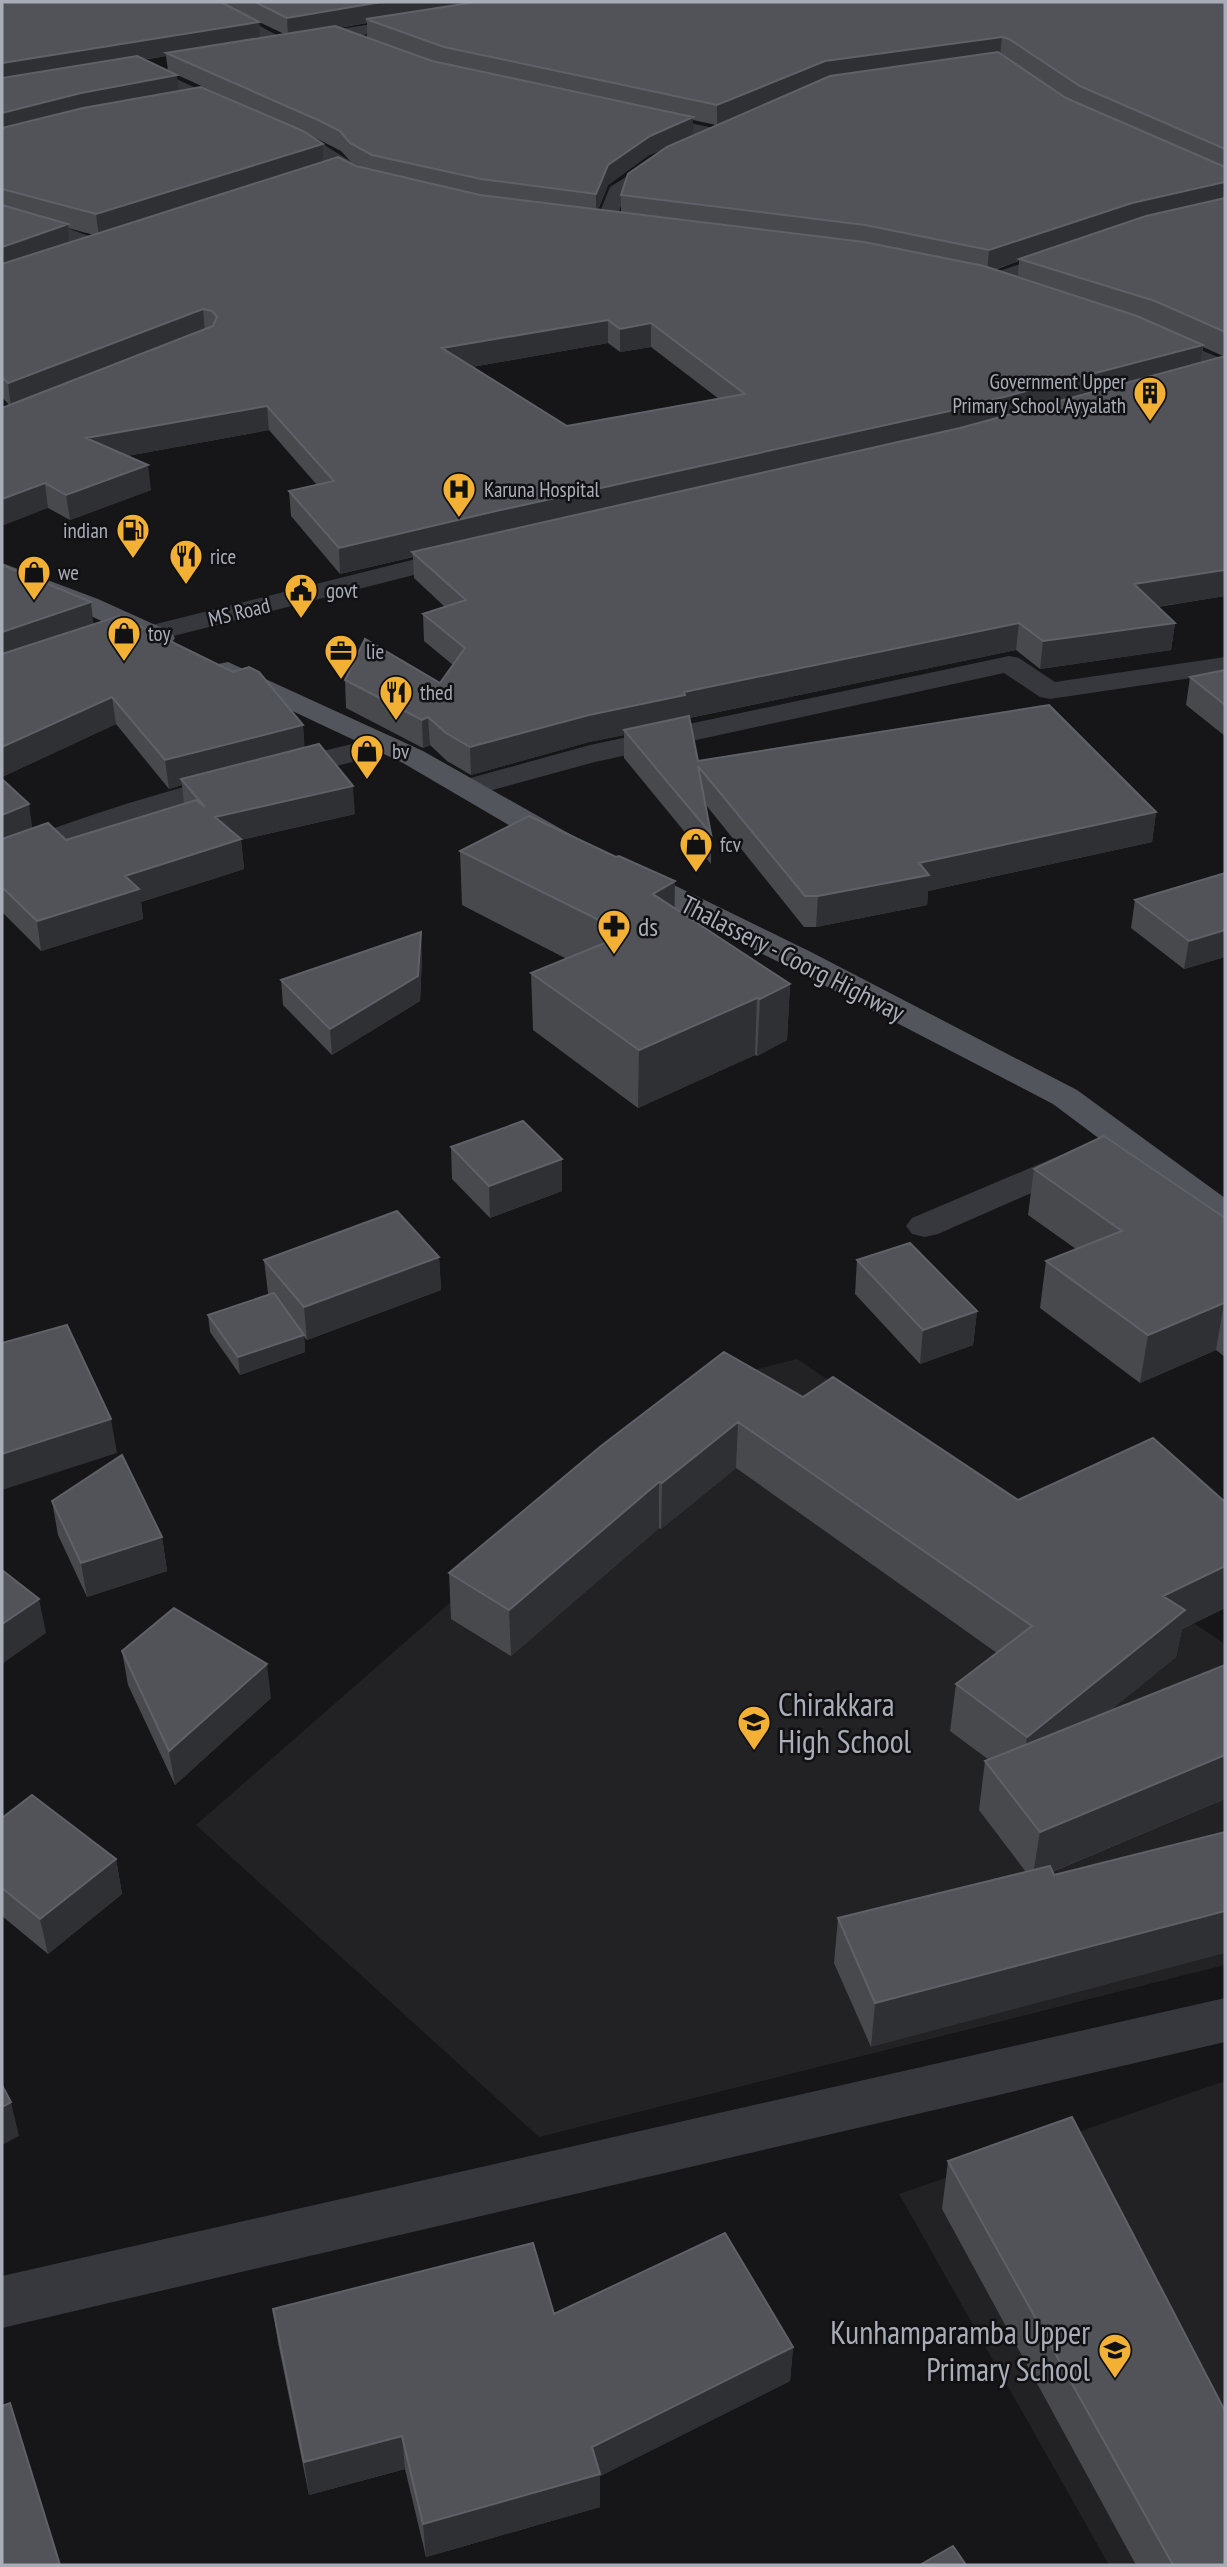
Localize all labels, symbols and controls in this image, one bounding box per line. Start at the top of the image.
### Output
place label: Government Upper Primary School Ayyalath [953,368,1126,419]
building icon: Government Upper Primary School Ayyalath [1131,374,1169,423]
hospital icon: Karuna Hospital [440,470,478,519]
place label: Karuna Hospital [484,476,600,503]
fuel station icon: indian [114,511,152,560]
place label: indian [63,517,108,544]
restaurant icon: rice [167,537,205,586]
place label: rice [210,543,236,570]
shop icon: we [15,553,53,602]
place label: we [58,559,79,586]
public building icon: govt [282,571,320,620]
place label: govt [326,577,358,604]
street label: MS Road [205,591,273,633]
shop icon: toy [105,614,143,663]
place label: toy [148,620,170,647]
office icon: lie [322,632,360,681]
place label: lie [366,638,384,665]
restaurant icon: thed [377,673,415,722]
place label: thed [420,679,453,706]
shop icon: bv [348,732,386,781]
place label: bv [392,738,410,765]
shop icon: fcv [677,825,715,874]
place label: fcv [720,831,742,858]
street label: Thalassery - Coorg Highway [676,887,910,1029]
pharmacy icon: ds [595,907,633,956]
place label: ds [638,910,658,943]
place label: Chirakkara High School [778,1683,912,1762]
school or university icon: Chirakkara High School [735,1703,773,1752]
place label: Kunhamparamba Upper Primary School [830,2311,1091,2390]
school or university icon: Kunhamparamba Upper Primary School [1096,2331,1134,2380]

